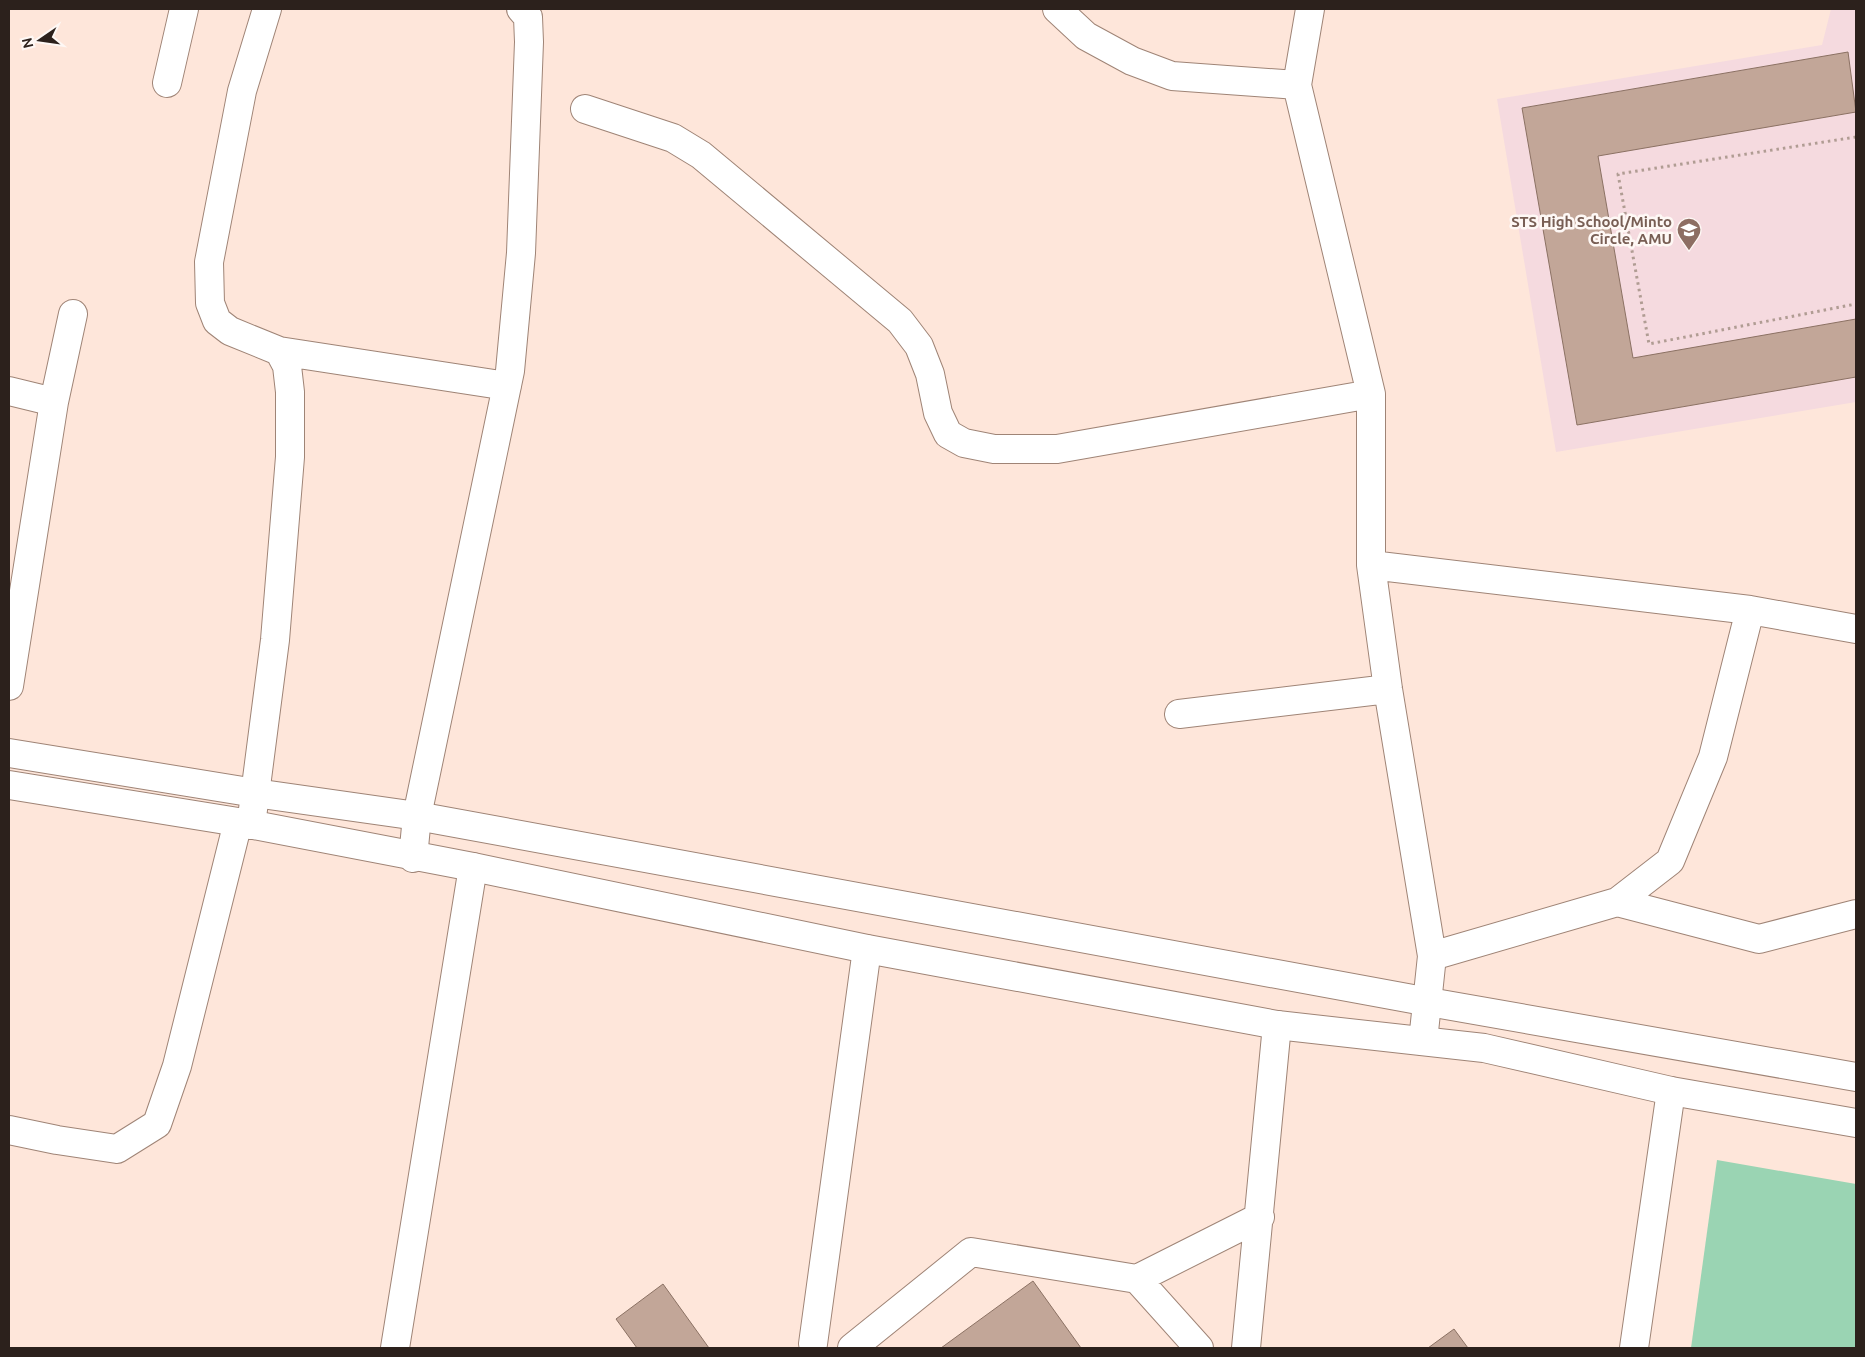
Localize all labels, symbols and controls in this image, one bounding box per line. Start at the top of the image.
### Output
north arrow [15,15,65,65]
text: N [18,36,36,50]
place label: STS High School/Minto Circle, AMU [1511,213,1672,247]
school or university icon: STS High School/Minto Circle, AMU [1676,217,1702,251]

